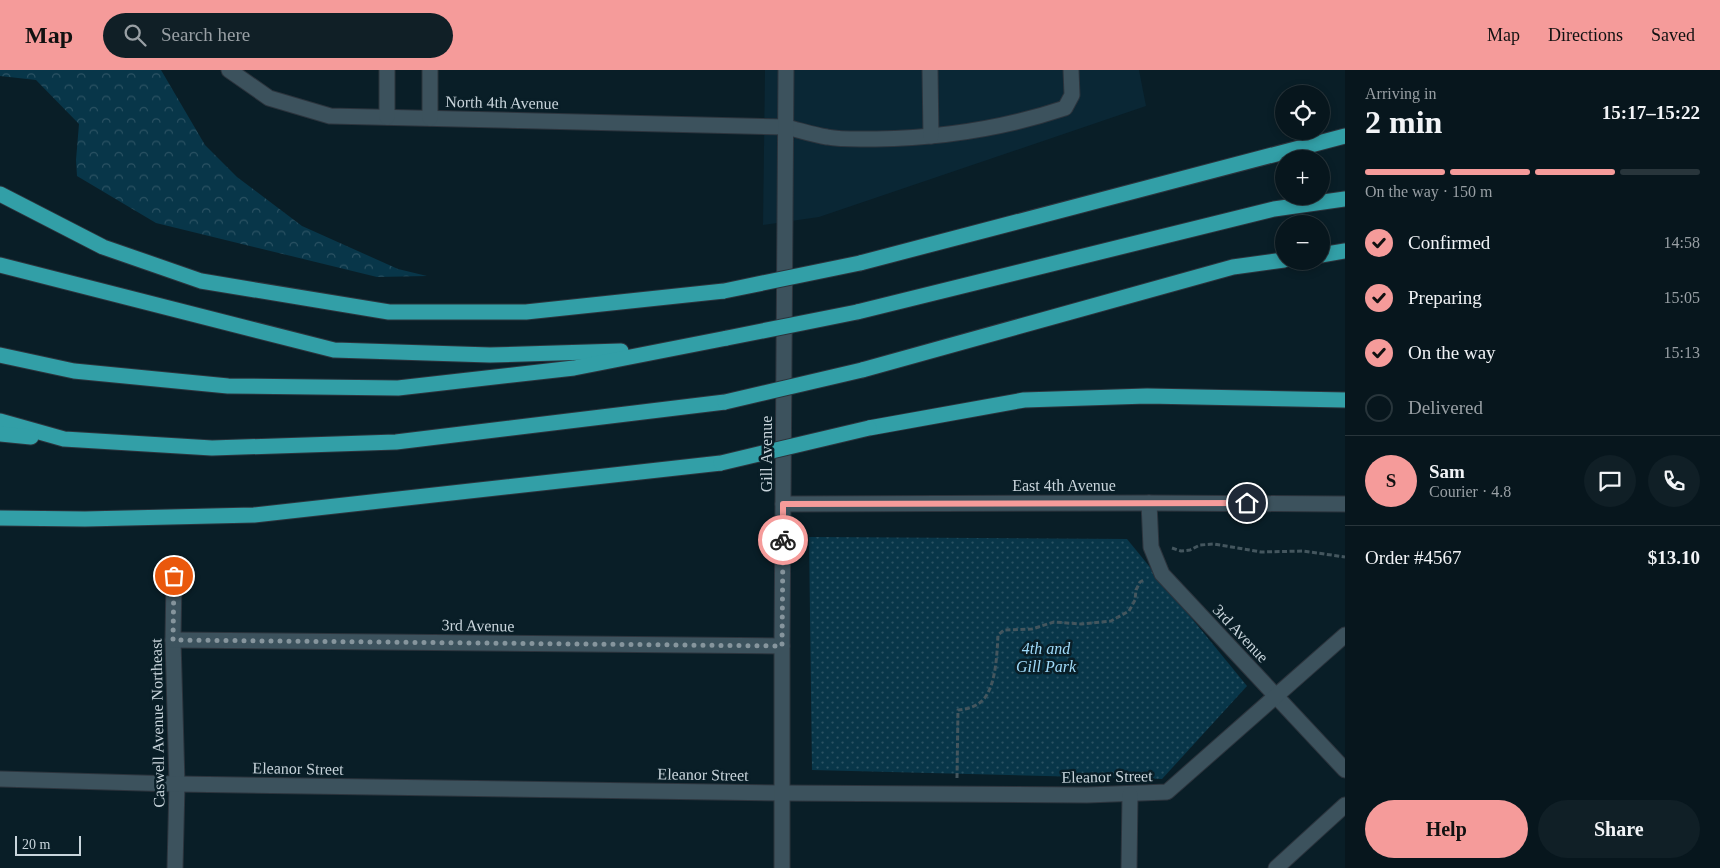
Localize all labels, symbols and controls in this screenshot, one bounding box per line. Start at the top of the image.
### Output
search box [103,13,453,58]
icon: search [121,21,149,49]
text: Map [25,22,73,48]
text: Search here [161,24,250,45]
text: Map [1487,25,1520,45]
text: Directions [1548,25,1623,45]
text: Saved [1651,25,1695,45]
map controls [1275,85,1330,270]
button: locate [1275,85,1330,140]
text: Arriving in [1365,85,1437,102]
street label: North 4th Avenue [445,93,559,112]
text: 15:17–15:22 [1602,102,1700,123]
text: 2 min [1365,104,1442,140]
button: + [1275,150,1330,205]
text: On the way · 150 m [1365,183,1493,200]
button: − [1275,215,1330,270]
icon: check [1365,229,1393,257]
text: Confirmed [1408,232,1490,253]
text: 14:58 [1664,234,1700,251]
icon: check [1365,284,1393,312]
text: Preparing [1408,287,1482,308]
text: 15:05 [1664,289,1700,306]
icon: check [1365,339,1393,367]
text: On the way [1408,342,1496,363]
text: 15:13 [1664,344,1700,361]
text: Delivered [1408,397,1483,418]
street label: Gill Avenue [758,416,775,492]
button: chat [1584,455,1636,507]
button: phone [1648,455,1700,507]
text: Sam [1429,461,1465,482]
text: S [1386,470,1396,491]
street label: East 4th Avenue [1012,477,1116,494]
pin [1226,482,1268,524]
text: Courier · 4.8 [1429,483,1511,500]
icon: home [1233,489,1261,517]
courier [758,515,808,565]
icon: bike [769,526,797,554]
text: Order #4567 [1365,547,1462,568]
text: $13.10 [1648,547,1700,568]
pin [153,555,195,597]
icon: bag [160,562,188,590]
street label: 3rd Avenue [1210,601,1272,666]
street label: 3rd Avenue [441,616,515,635]
street label: Caswell Avenue Northeast [148,638,167,808]
park label: 4th and Gill Park [1016,640,1077,675]
street label: Eleanor Street [252,759,344,778]
street label: Eleanor Street [657,765,749,784]
street label: Eleanor Street [1061,767,1153,786]
button: Help [1365,800,1528,858]
button: Share [1538,800,1700,858]
scale bar [15,833,81,856]
text: 20 m [22,837,50,852]

